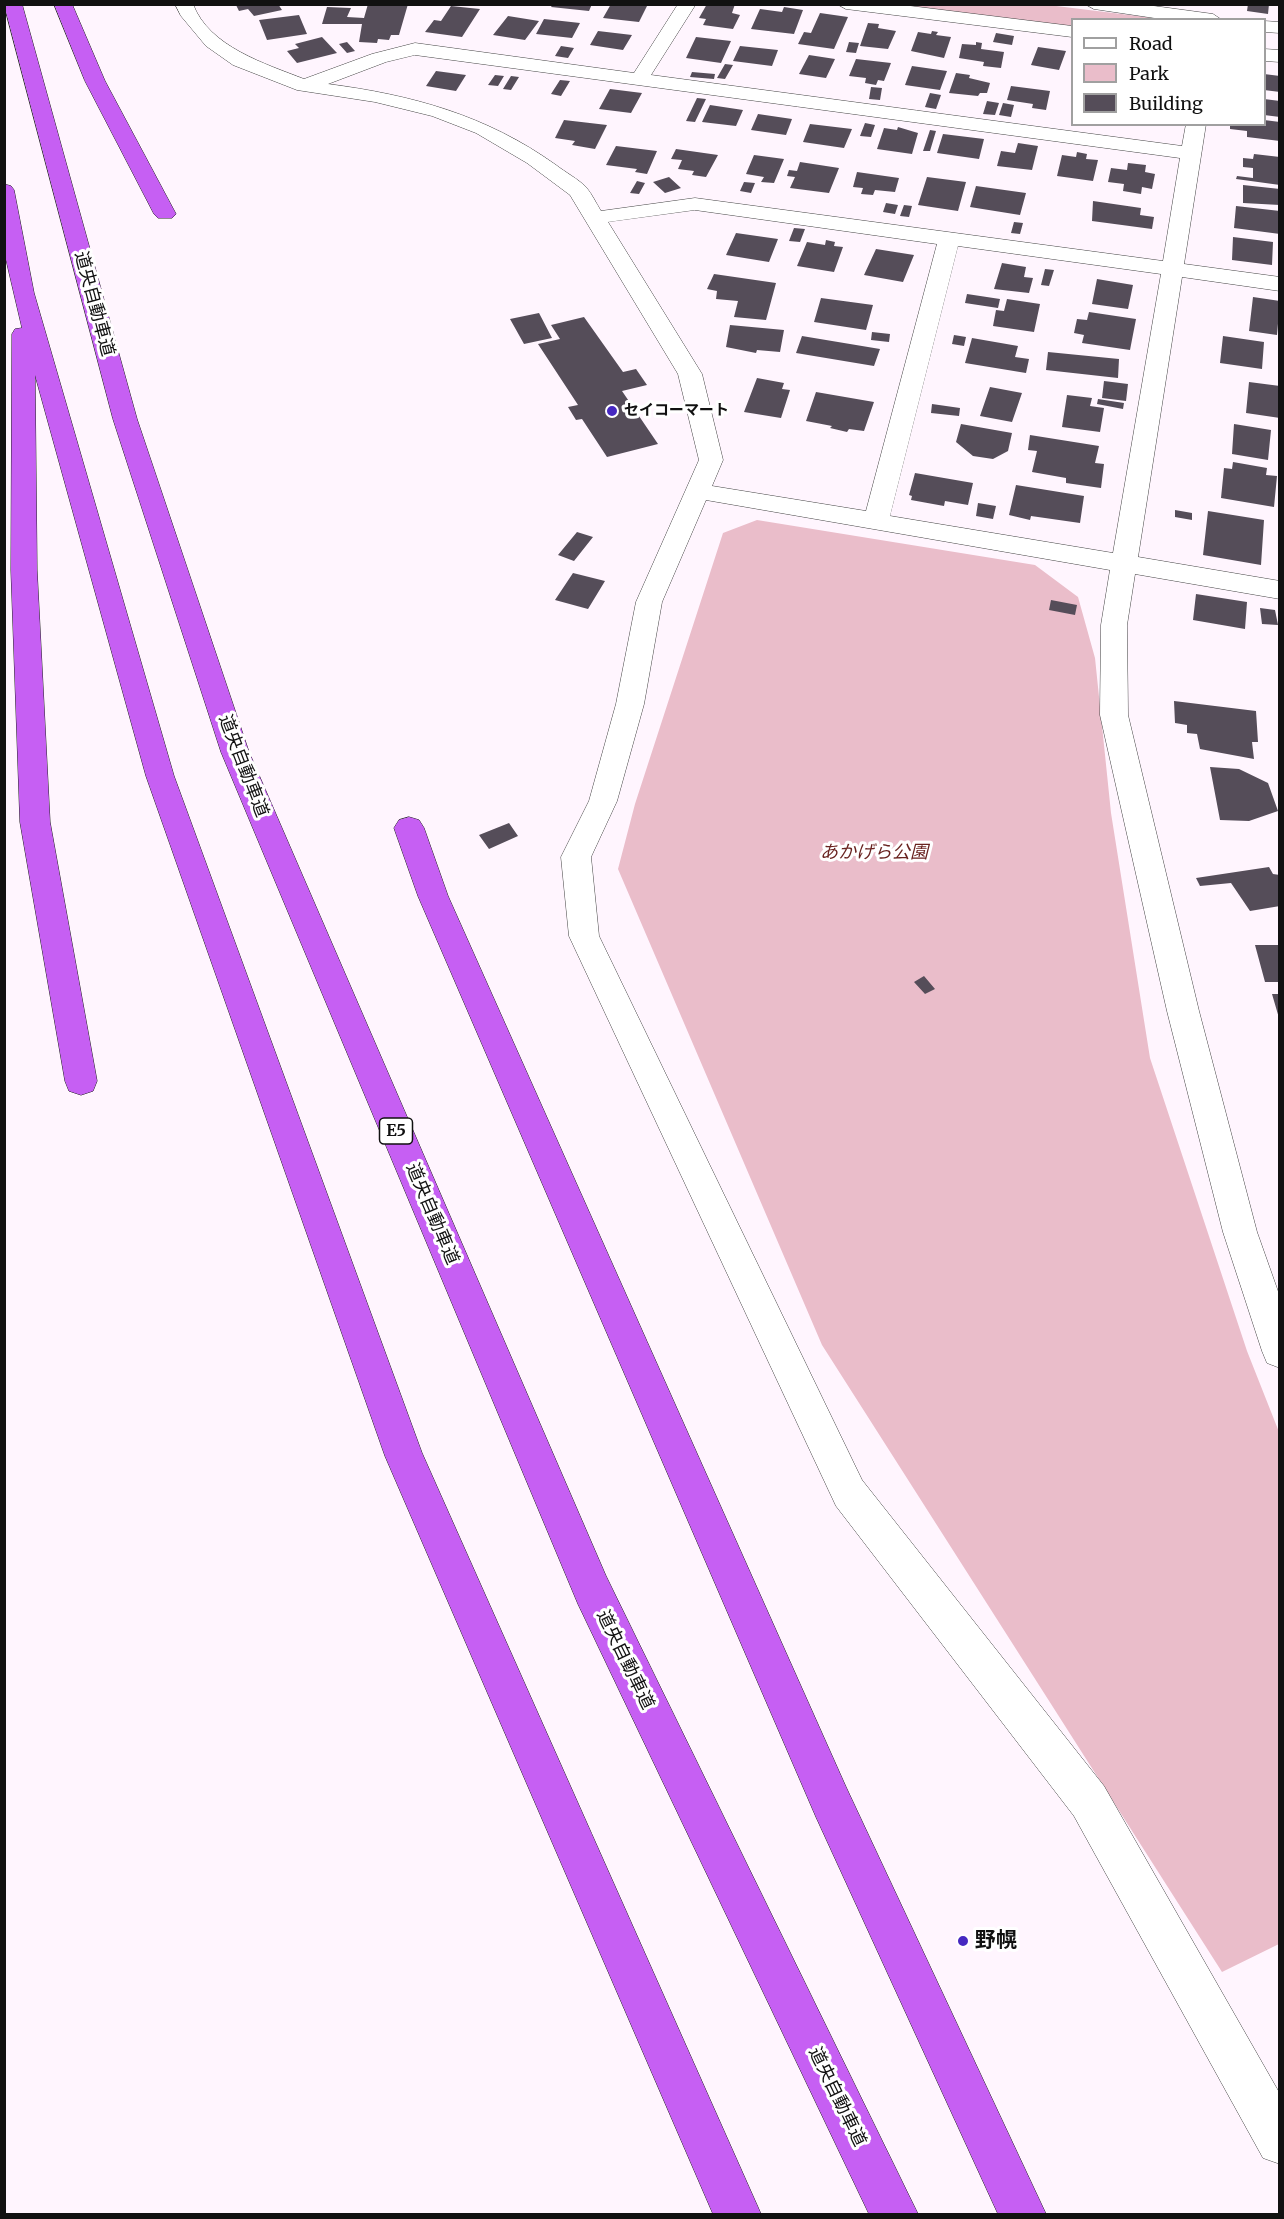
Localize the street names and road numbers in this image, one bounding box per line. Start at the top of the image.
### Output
street label: 道央自動車道 [70,249,118,359]
street label: 道央自動車道 [214,712,272,820]
road number: E5 [380,1118,412,1144]
street label: 道央自動車道 [401,1160,463,1268]
street label: 道央自動車道 [592,1607,658,1713]
street label: 道央自動車道 [804,2044,870,2150]

